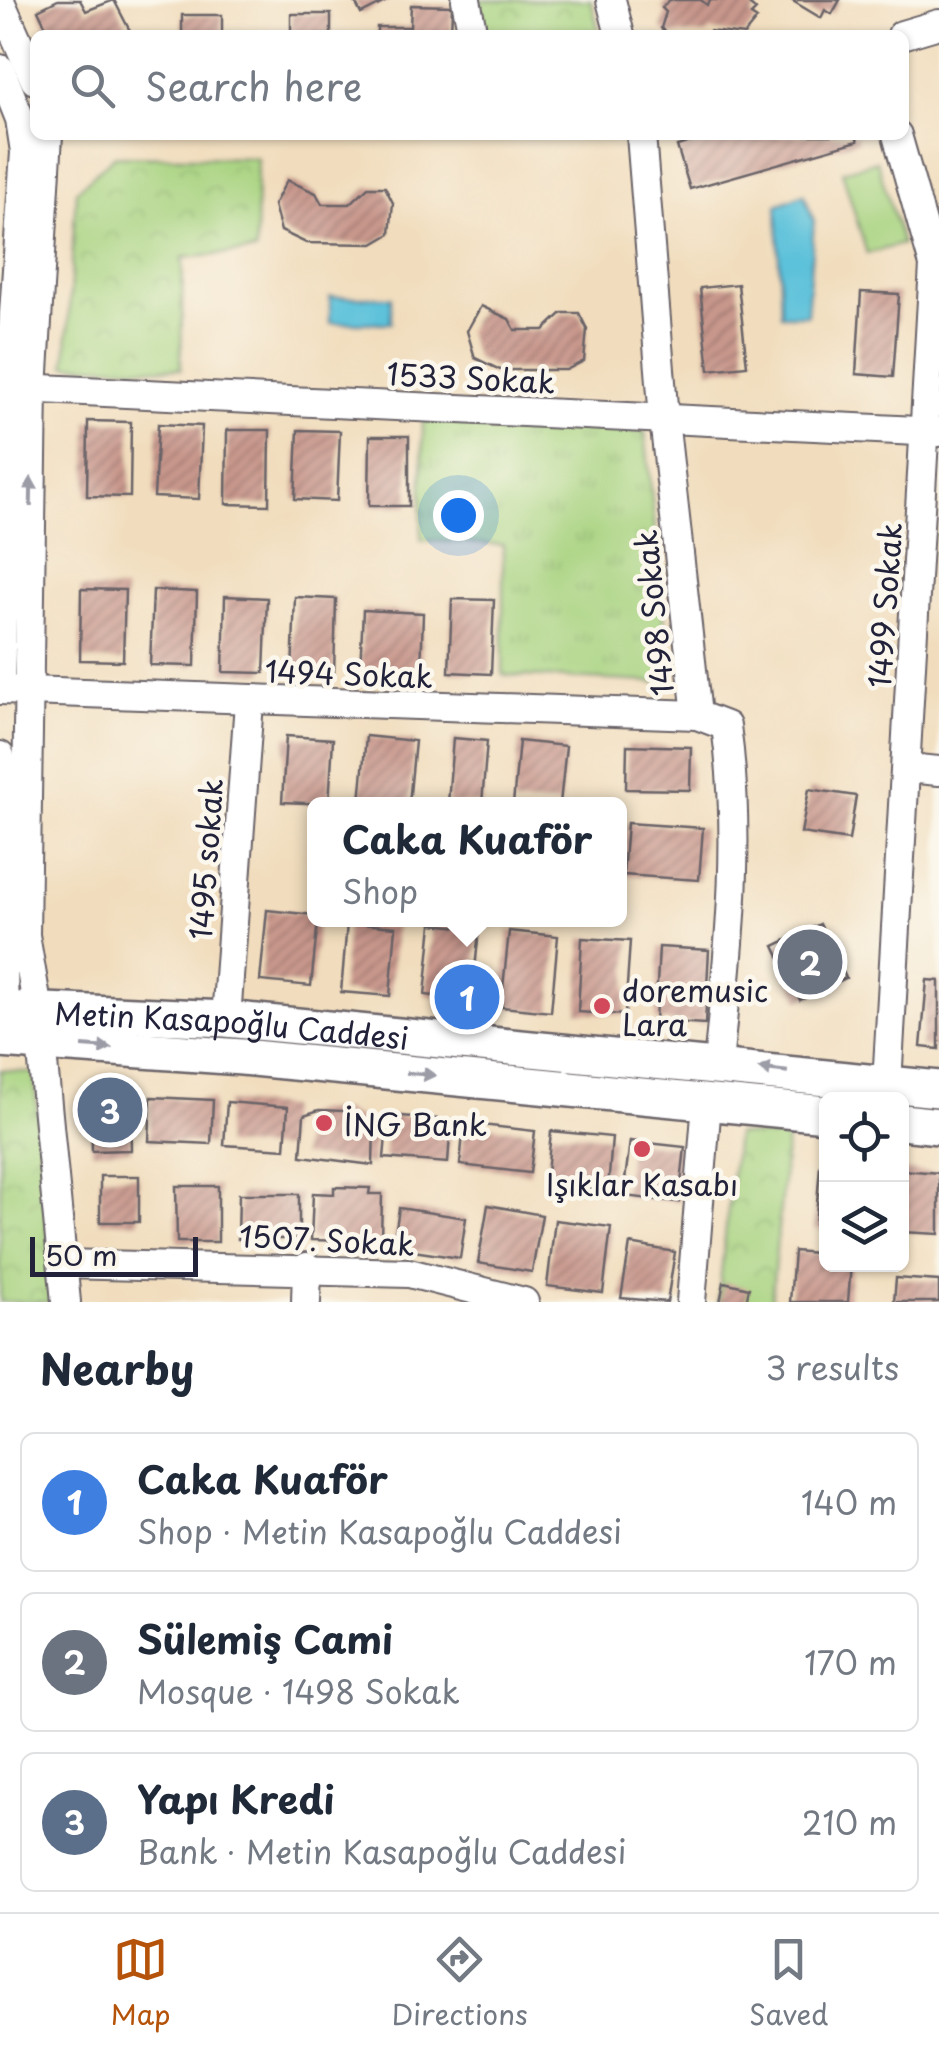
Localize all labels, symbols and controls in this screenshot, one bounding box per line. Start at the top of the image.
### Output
search box [30,30,909,140]
text: Search here [145,57,362,114]
icon: search [65,58,120,113]
street label: 1533 Sokak [386,350,556,404]
one-way arrow [23,476,39,508]
your location [433,490,484,541]
street label: 1499 Sokak [856,521,912,689]
street label: 1498 Sokak [622,528,684,698]
street label: 1494 Sokak [264,648,434,698]
street label: 1495 sokak [177,777,233,941]
popup [307,797,627,927]
text: Caka Kuaför [342,810,592,867]
text: Shop [342,867,418,915]
pin: 2 [778,924,842,1000]
pin: 1 [434,960,500,1034]
place label: doremusic Lara [622,967,768,1046]
street label: Metin Kasapoğlu Caddesi [53,989,411,1059]
marker: doremusic Lara [591,995,613,1017]
one-way arrow [82,1039,114,1055]
one-way arrow [756,1062,788,1078]
one-way arrow [406,1066,438,1082]
pin: 3 [78,1072,142,1148]
map controls [819,1092,909,1272]
button: locate [819,1092,909,1182]
place label: İNG Bank [344,1101,487,1146]
marker: İNG Bank [313,1112,335,1134]
marker: Işıklar Kasabı [631,1138,653,1160]
place label: Işıklar Kasabı [546,1161,738,1206]
button: layers [819,1182,909,1272]
street label: 1507. Sokak [238,1212,416,1266]
scale bar [30,1232,198,1276]
text: 50 m [45,1233,118,1276]
text: Nearby [40,1336,194,1399]
text: 3 results [765,1343,899,1391]
text: Caka Kuaför [137,1450,388,1507]
text: 1 [67,1478,82,1526]
text: 140 m [801,1478,897,1526]
text: Shop · Metin Kasapoğlu Caddesi [137,1507,622,1555]
text: Sülemiş Cami [137,1610,393,1667]
text: 2 [63,1638,86,1686]
text: 170 m [804,1638,897,1686]
text: Mosque · 1498 Sokak [137,1667,460,1715]
text: Yapı Kredi [137,1770,334,1827]
text: 3 [64,1798,85,1846]
text: 210 m [802,1798,897,1846]
text: Bank · Metin Kasapoğlu Caddesi [137,1827,626,1875]
tab: Map [111,1932,170,2035]
tab: Directions [392,1932,528,2035]
tab: Saved [749,1932,828,2035]

